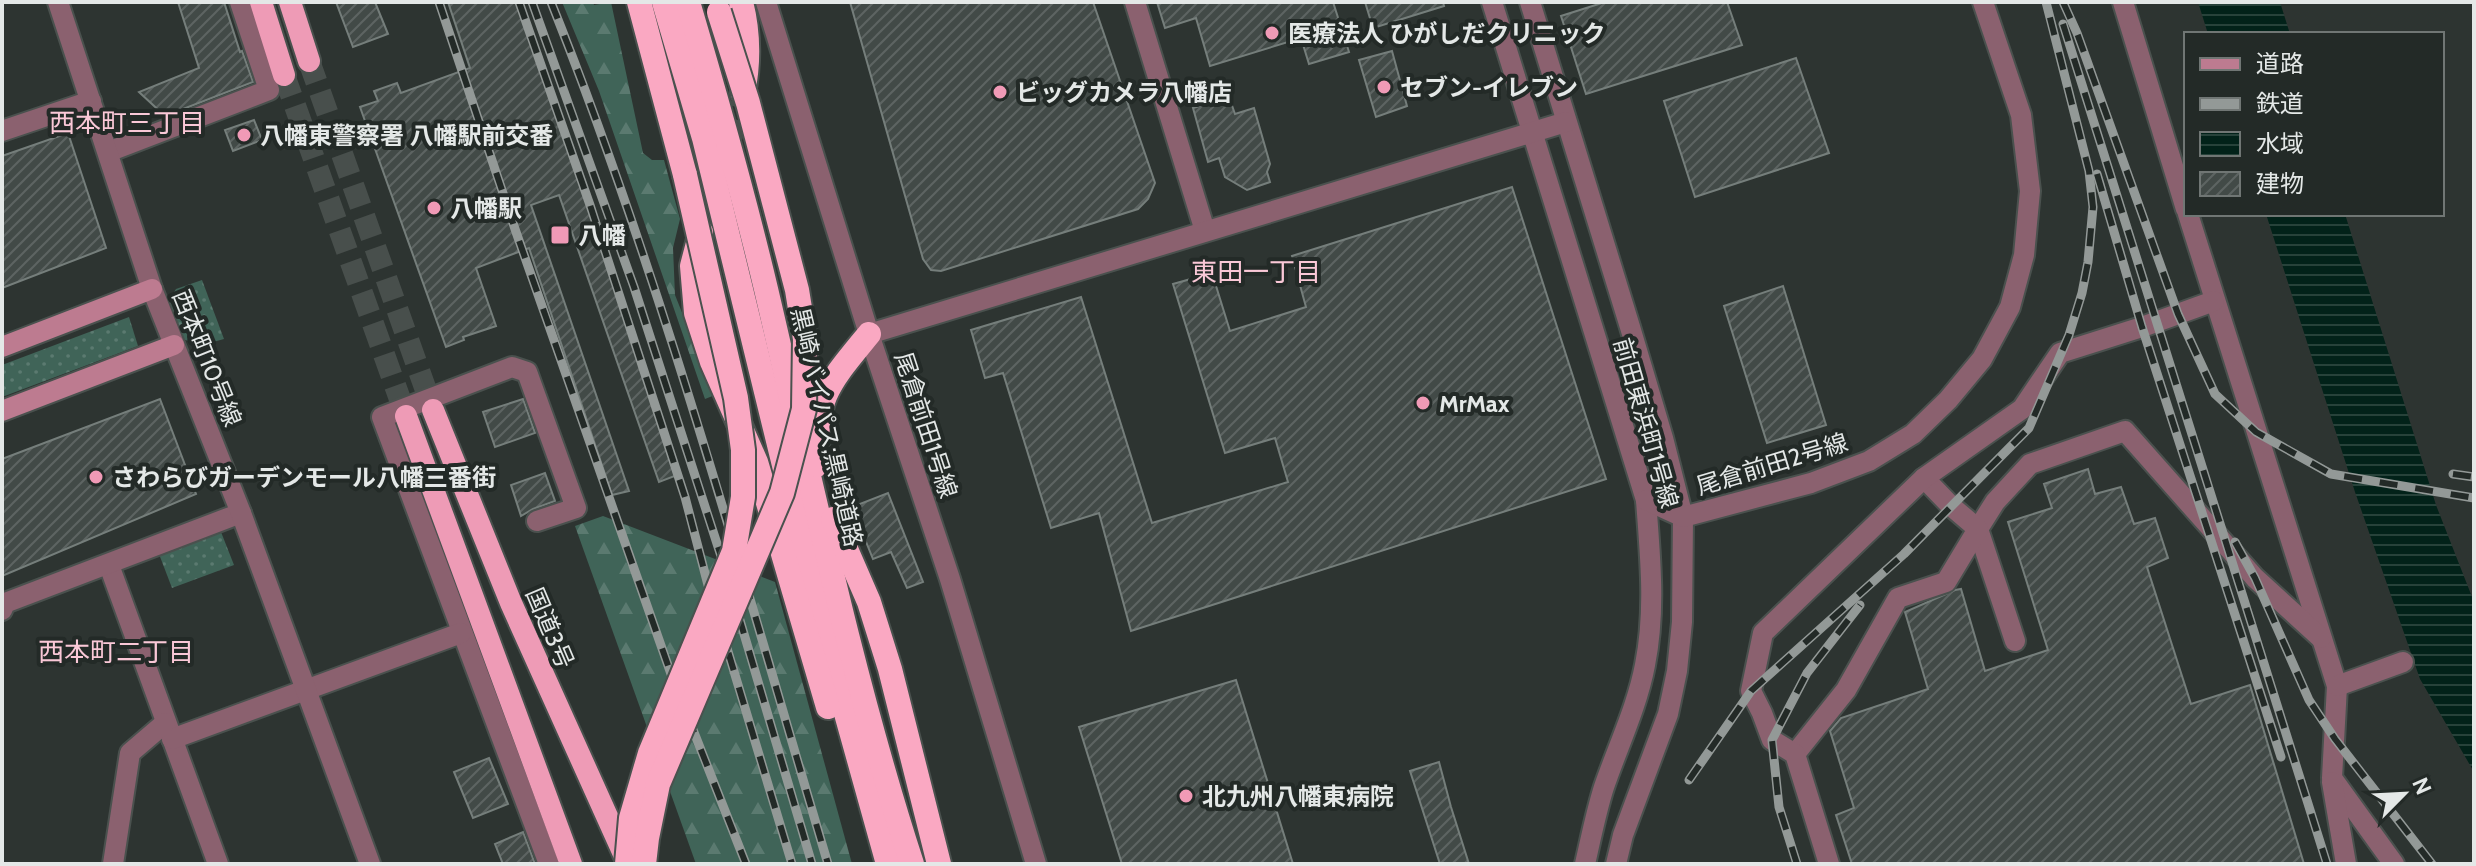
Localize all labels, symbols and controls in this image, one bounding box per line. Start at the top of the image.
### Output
place label: 医療法人 ひがしだクリニック [1288,19,1605,48]
marker: 医療法人 ひがしだクリニック [1263,24,1281,42]
legend [2184,32,2444,216]
text: 道路 [2256,49,2304,78]
place label: セブン-イレブン [1400,73,1578,102]
place label: ビッグカメラ八幡店 [1016,78,1232,107]
marker: セブン-イレブン [1375,78,1393,96]
marker: ビッグカメラ八幡店 [991,83,1009,101]
text: 鉄道 [2256,89,2304,118]
district label: 西本町三丁目 [49,107,205,139]
place label: 八幡東警察署 八幡駅前交番 [260,121,553,150]
marker: 八幡東警察署 八幡駅前交番 [235,126,253,144]
text: 水域 [2256,129,2304,158]
text: 建物 [2256,169,2304,198]
place label: 八幡駅 [450,194,522,223]
marker: 八幡駅 [425,199,443,217]
place label: 八幡 [578,221,626,250]
marker: 八幡 [549,224,571,246]
district label: 東田一丁目 [1191,256,1321,288]
street label: 西本町10号線 [166,286,248,430]
street label: 黒崎バイパス;黒崎道路 [785,305,869,549]
street label: 前田東浜町1号線 [1608,334,1684,512]
street label: 尾倉前田1号線 [889,348,963,502]
place label: MrMax [1439,389,1510,418]
marker: MrMax [1414,394,1432,412]
street label: 尾倉前田2号線 [1693,427,1851,501]
place label: さわらびガーデンモール八幡三番街 [112,463,496,492]
marker: さわらびガーデンモール八幡三番街 [87,468,105,486]
street label: 国道3号 [520,583,580,673]
district label: 西本町二丁目 [38,636,194,668]
north arrow [2364,754,2444,834]
text: N [2406,773,2437,799]
place label: 北九州八幡東病院 [1202,782,1394,811]
marker: 北九州八幡東病院 [1177,787,1195,805]

